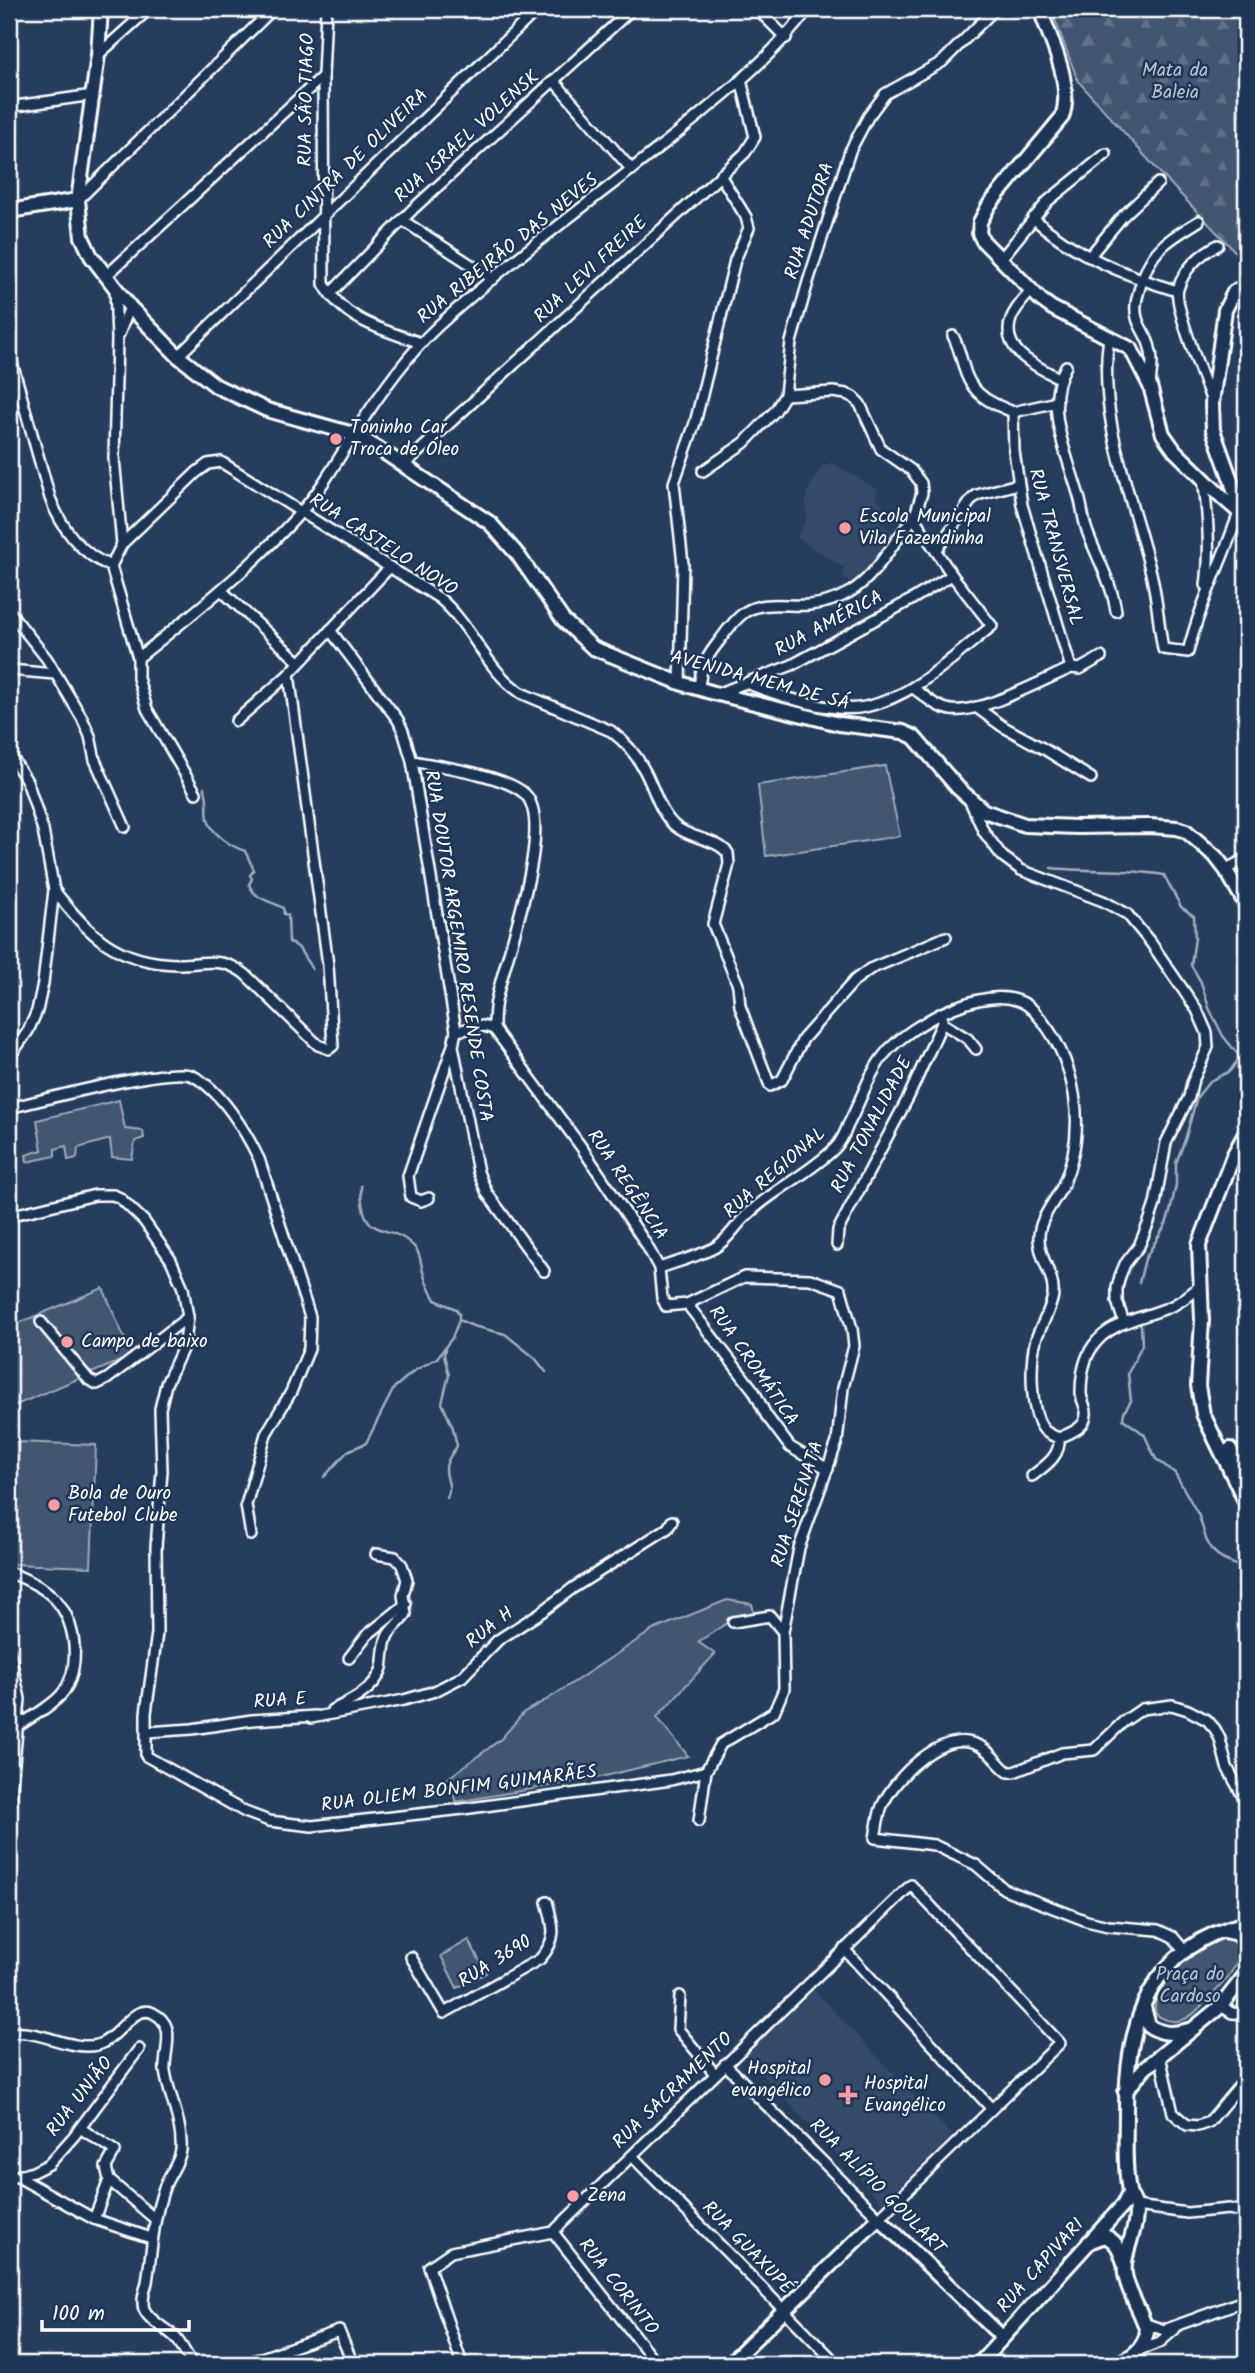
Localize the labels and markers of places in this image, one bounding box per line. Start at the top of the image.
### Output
place label: Toninho Car Troca de Óleo [350,413,459,465]
marker: Toninho Car Troca de Óleo [328,431,344,447]
place label: Escola Municipal Vila Fazendinha [859,502,991,554]
marker: Escola Municipal Vila Fazendinha [837,520,853,536]
place label: Campo de baixo [81,1327,208,1357]
marker: Campo de baixo [59,1334,75,1350]
place label: Bola de Ouro Futebol Clube [68,1479,178,1531]
marker: Bola de Ouro Futebol Clube [46,1497,62,1513]
place label: Hospital evangélico [732,2054,811,2106]
place label: Hospital Evangélico [864,2069,946,2121]
marker: Hospital evangélico [817,2072,833,2088]
marker: Hospital Evangélico [838,2085,858,2105]
place label: Zena [587,2181,626,2211]
marker: Zena [565,2188,581,2204]

